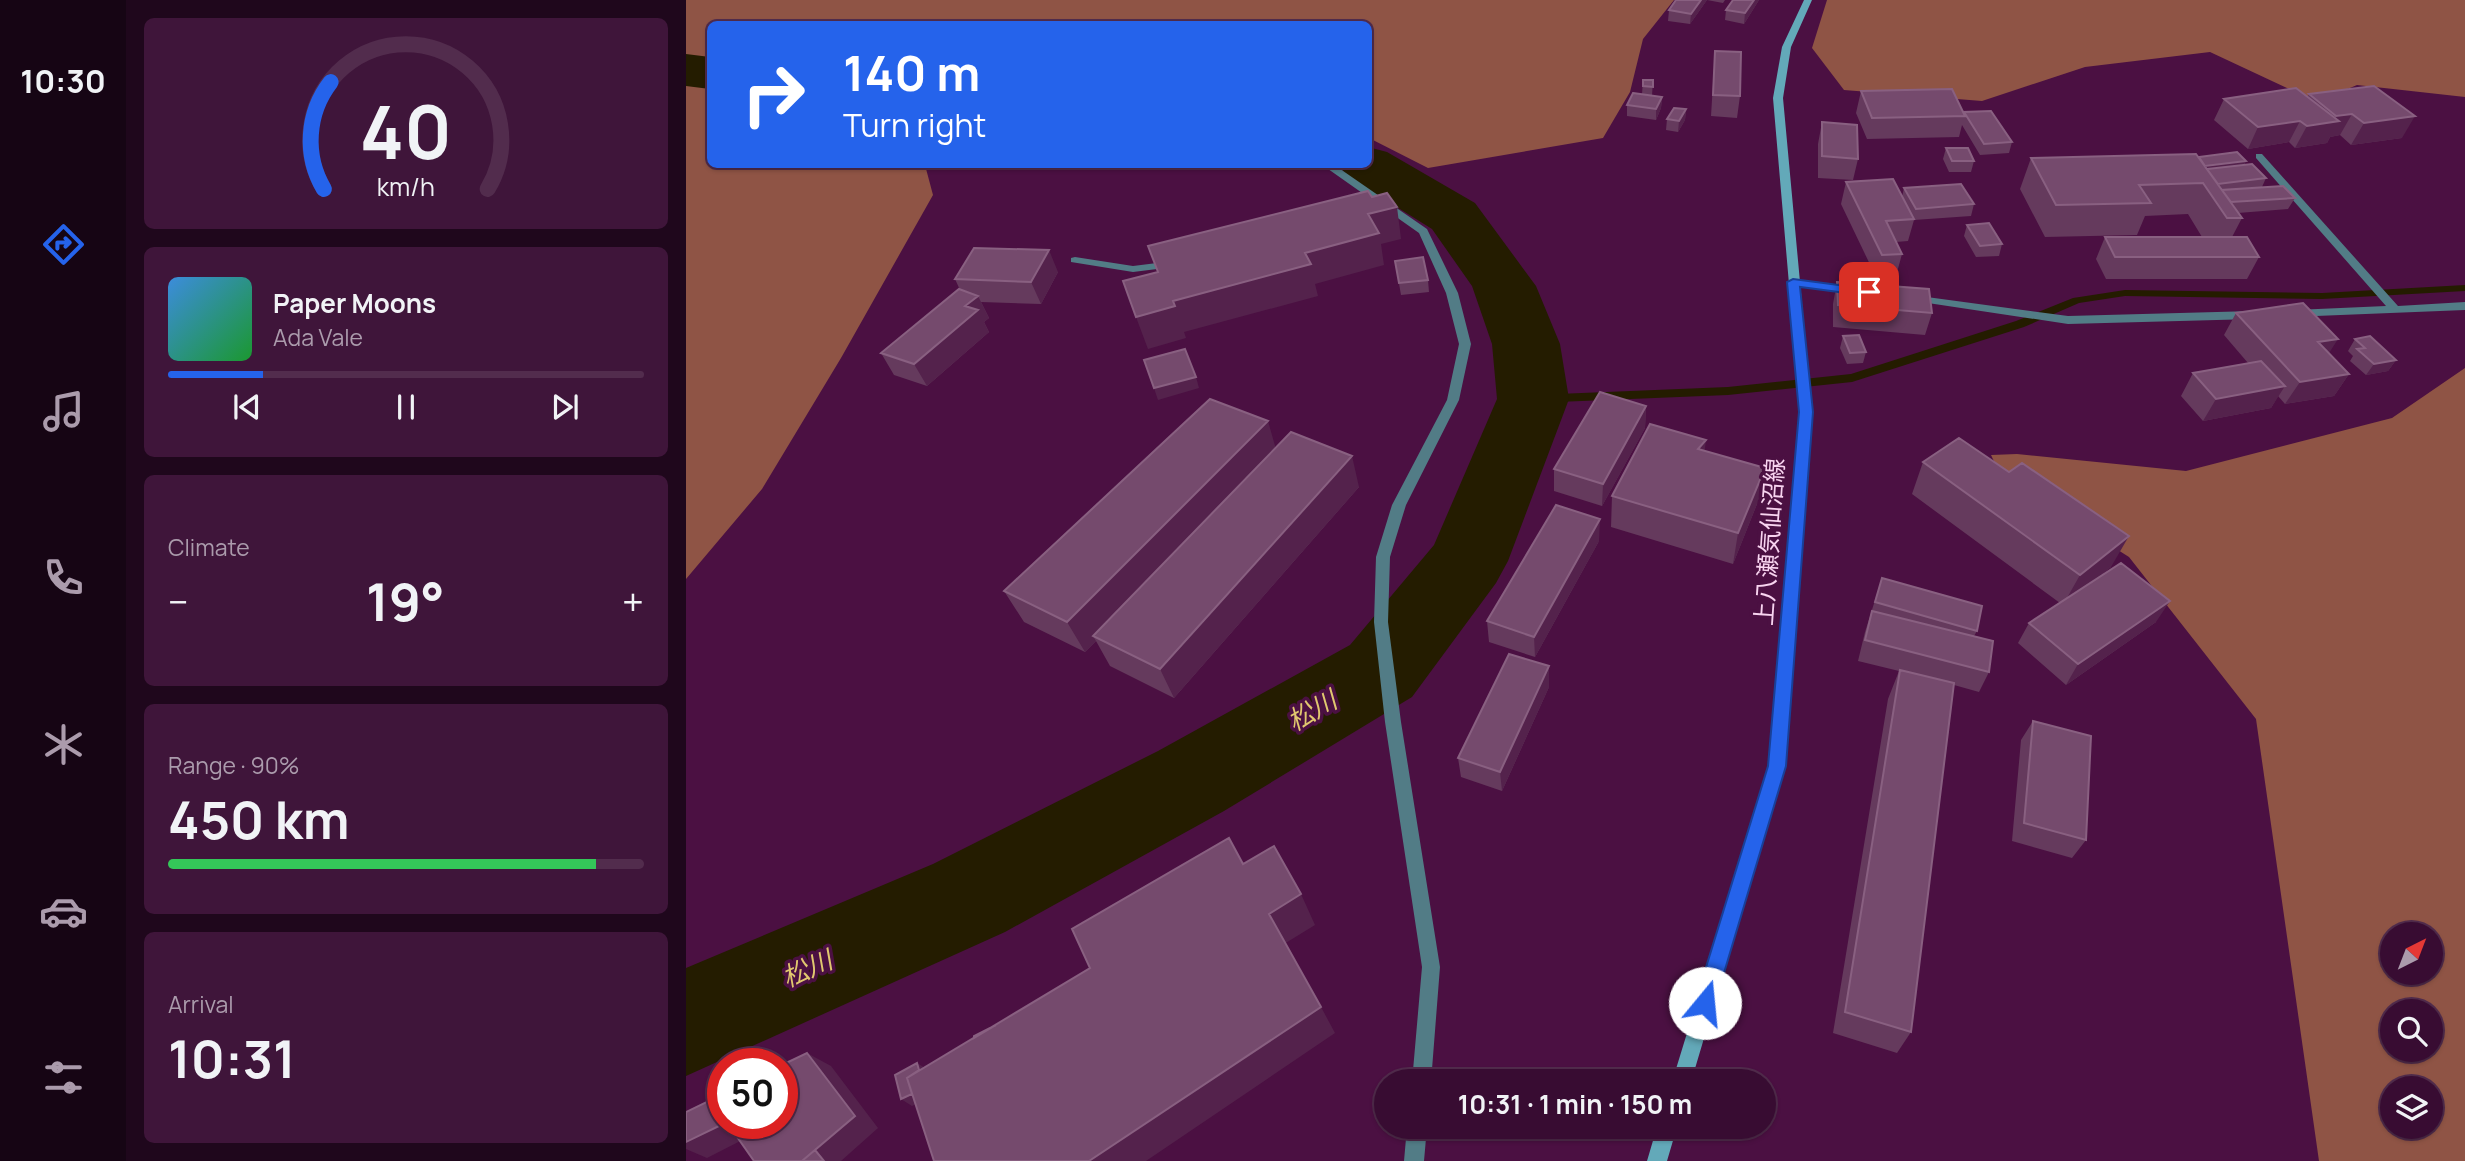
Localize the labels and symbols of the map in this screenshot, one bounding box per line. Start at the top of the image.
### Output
pin [1839,262,1899,322]
street label: 上八瀬気仙沼線 [1746,457,1791,627]
water label: 松川 [1280,680,1346,739]
north arrow [2380,922,2443,985]
water label: 松川 [776,940,840,995]
position arrow [1668,966,1742,1040]
speed limit sign: 50 [707,1048,798,1139]

